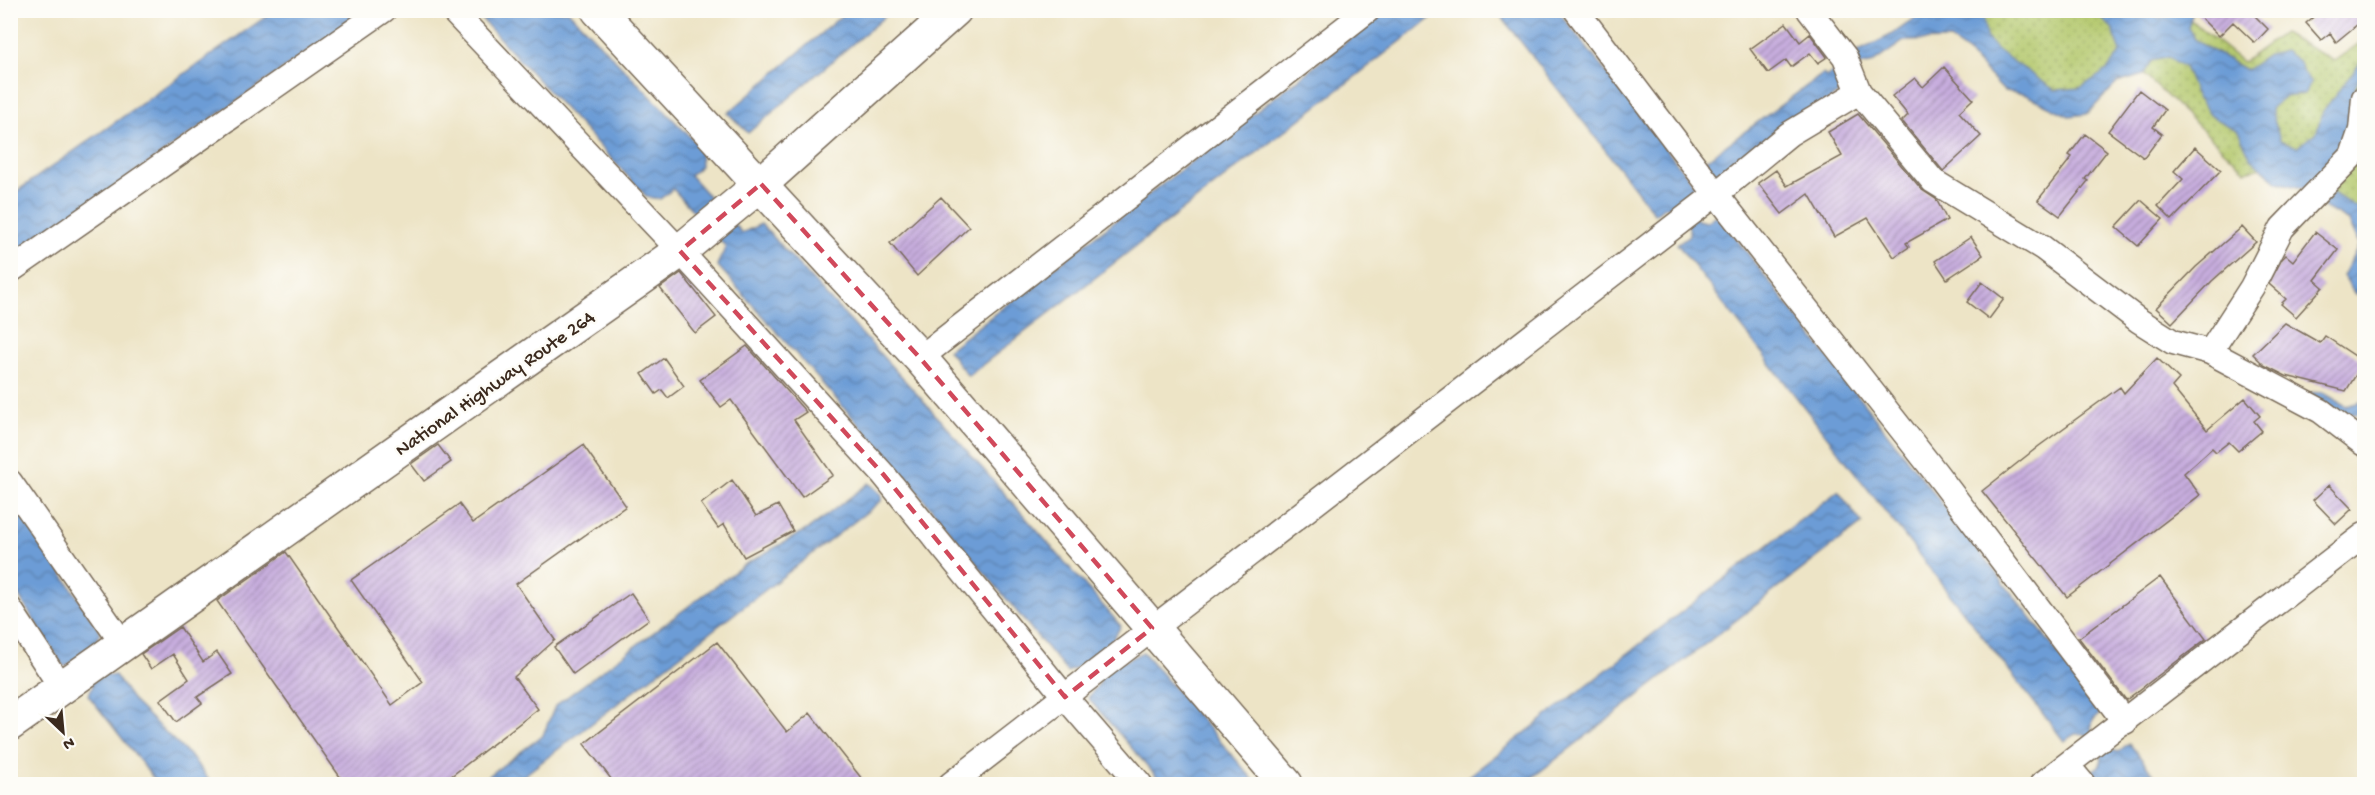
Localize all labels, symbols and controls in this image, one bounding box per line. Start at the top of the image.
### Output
street label: National Highway Route 264 [392,307,601,463]
north arrow [33,702,93,762]
text: N [59,732,77,753]

